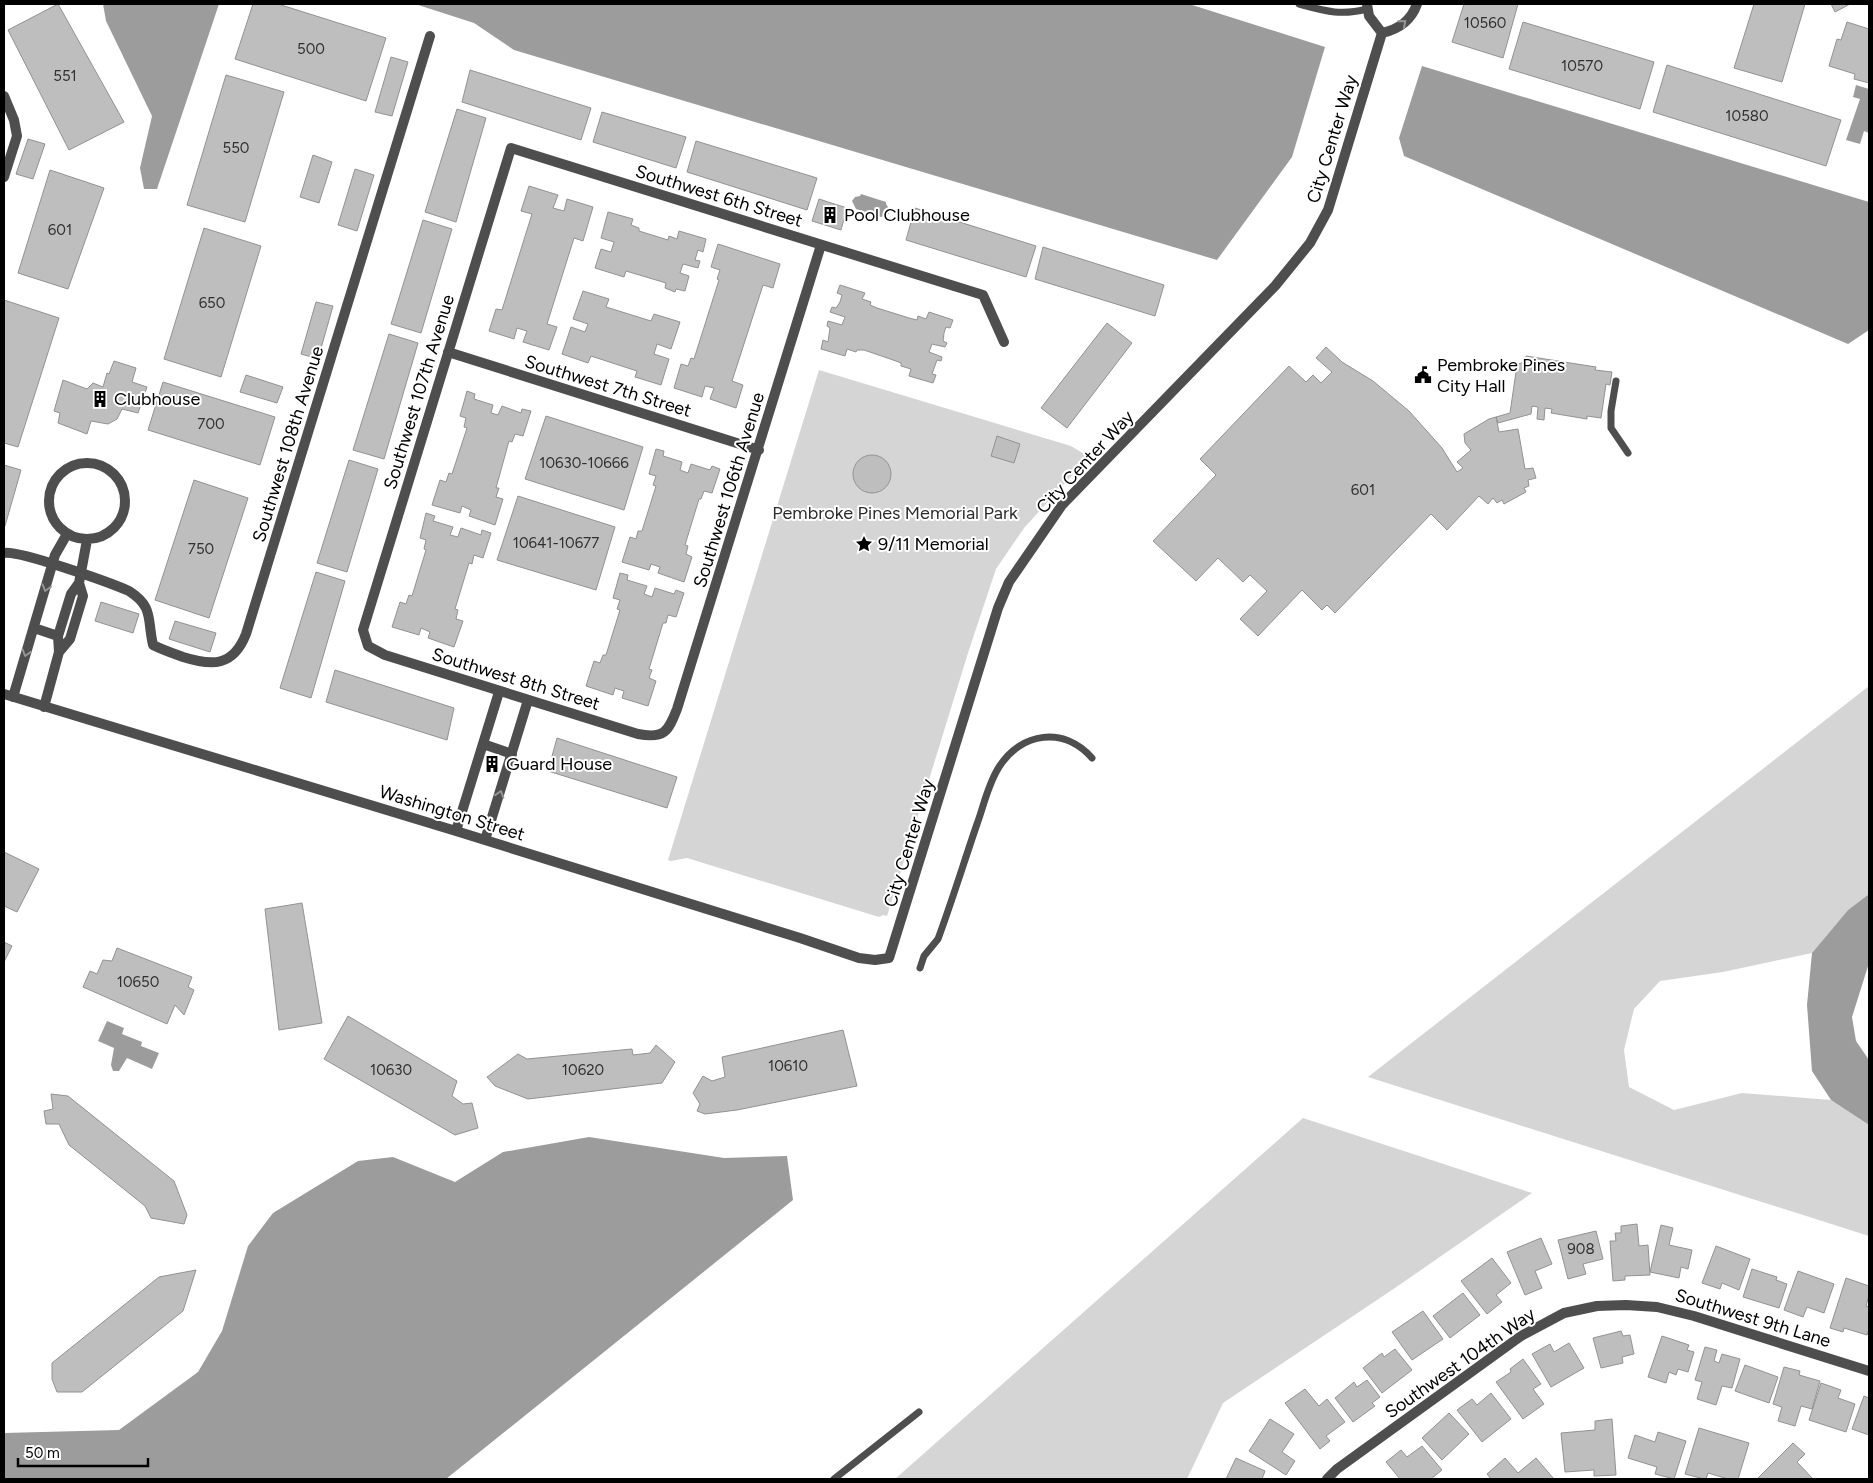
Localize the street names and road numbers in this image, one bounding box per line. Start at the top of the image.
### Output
street label: City Center Way [1302,72,1362,206]
street label: Southwest 6th Street [633,160,805,232]
street label: Southwest 107th Avenue [379,292,459,492]
street label: Southwest 108th Avenue [248,343,328,545]
street label: Southwest 7th Street [522,350,694,422]
street label: Southwest 106th Avenue [689,390,769,590]
street label: City Center Way [1032,406,1139,518]
street label: Southwest 8th Street [429,643,603,715]
street label: City Center Way [879,776,939,910]
street label: Washington Street [377,780,528,846]
street label: Southwest 9th Lane [1673,1284,1834,1352]
street label: Southwest 104th Way [1381,1303,1540,1423]

